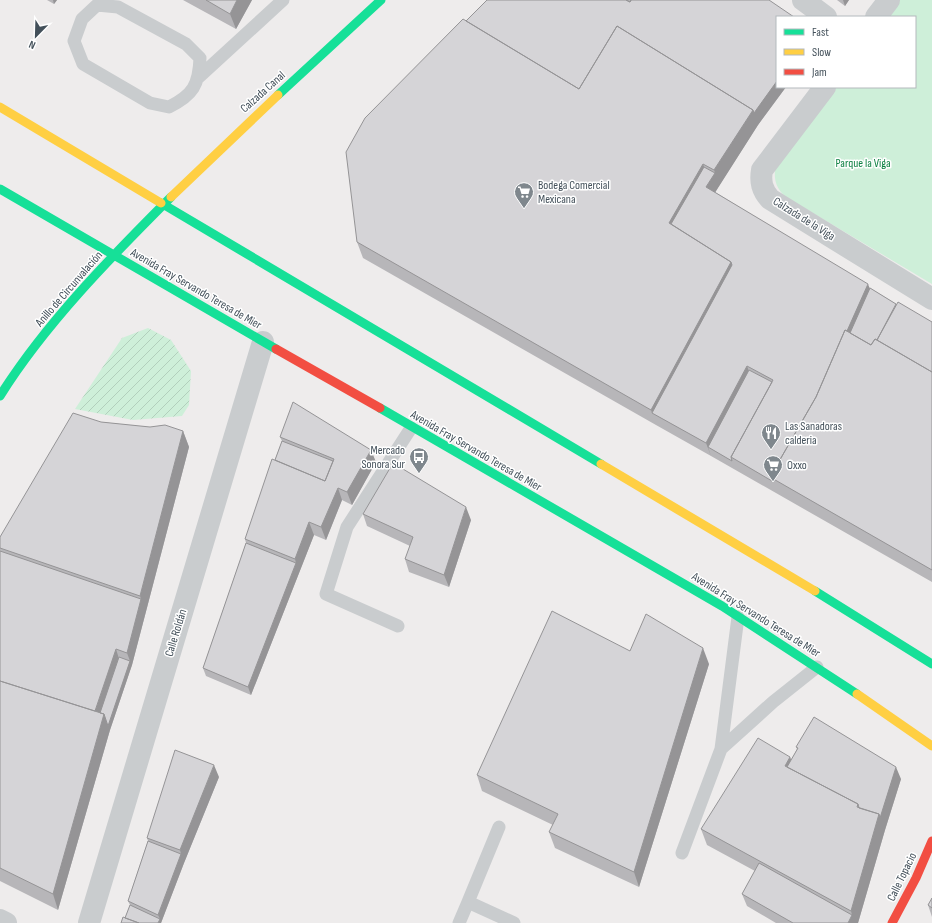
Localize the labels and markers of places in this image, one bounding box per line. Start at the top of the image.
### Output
place label: Bodega Comercial Mexicana [538,178,610,207]
supermarket icon: Bodega Comercial Mexicana [513,181,535,209]
place label: Las Sanadoras calderia [785,419,842,448]
restaurant icon: Las Sanadoras calderia [760,422,782,450]
place label: Mercado Sonora Sur [361,443,406,472]
bus stop icon: Mercado Sonora Sur [408,446,430,474]
supermarket icon: Oxxo [762,454,784,482]
place label: Oxxo [787,458,807,473]

